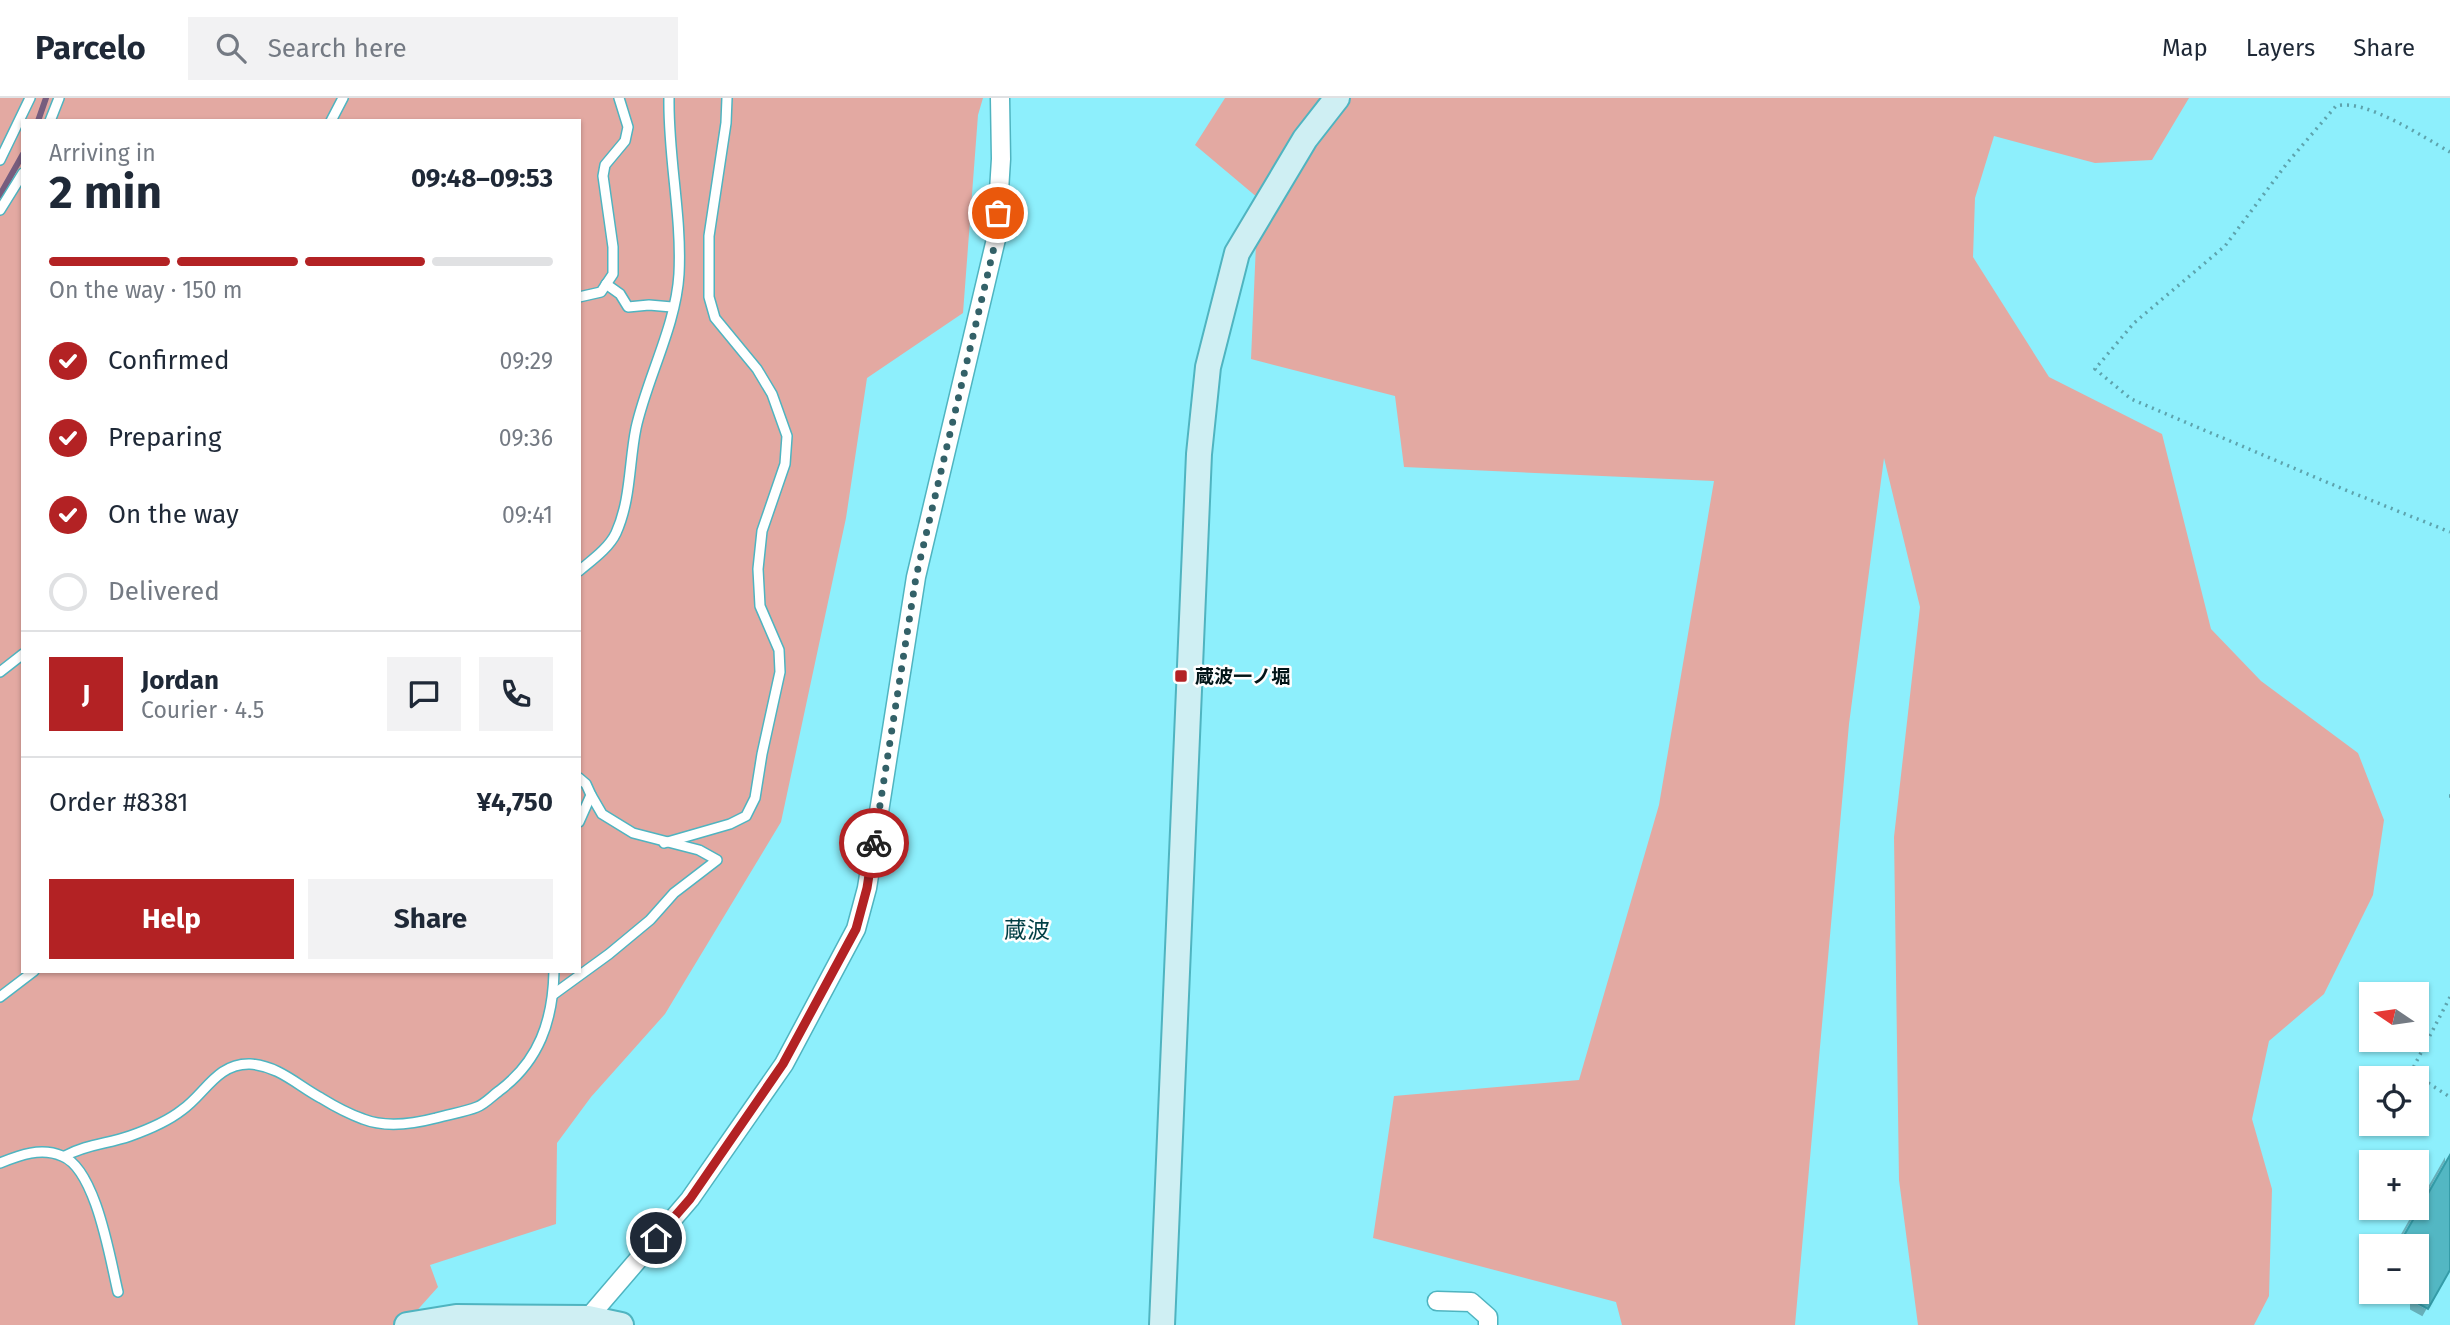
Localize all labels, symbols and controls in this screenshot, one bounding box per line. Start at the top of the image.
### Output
search box [188,17,678,80]
text: Parcelo [35,28,146,68]
icon: search [212,29,250,67]
text: Search here [268,33,407,64]
text: Map [2162,34,2208,62]
text: Layers [2246,34,2315,62]
text: Share [2353,34,2415,62]
text: Arriving in [49,139,156,167]
text: 09:48–09:53 [411,163,553,194]
text: 2 min [49,165,162,220]
pin [968,183,1028,243]
icon: bag [979,194,1017,232]
text: On the way · 150 m [49,276,242,304]
icon: check [49,342,87,380]
text: Confirmed [108,345,229,376]
text: 09:29 [500,347,553,375]
icon: check [49,419,87,457]
text: Preparing [108,422,221,453]
text: 09:36 [499,424,553,452]
icon: check [49,496,87,534]
text: On the way [108,499,239,530]
text: 09:41 [502,501,553,529]
text: Delivered [108,576,220,607]
button: chat [387,657,461,731]
button: phone [479,657,553,731]
text: Jordan [141,665,219,696]
place label: 蔵波一ノ堀 [1195,665,1290,688]
marker: 蔵波一ノ堀 [1173,668,1189,684]
text: J [82,679,90,710]
text: Courier · 4.5 [141,696,264,724]
text: Order #8381 [49,787,188,818]
text: ¥4,750 [477,787,553,818]
courier [839,808,909,878]
icon: bike [855,824,893,862]
button: Help [49,879,294,959]
button: Share [308,879,553,959]
district label: 蔵波 [1004,916,1050,944]
north arrow [2359,982,2429,1052]
map controls [2359,982,2429,1304]
button: locate [2359,1066,2429,1136]
button: + [2359,1150,2429,1220]
pin [626,1208,686,1268]
icon: home [637,1219,675,1257]
button: − [2359,1234,2429,1304]

